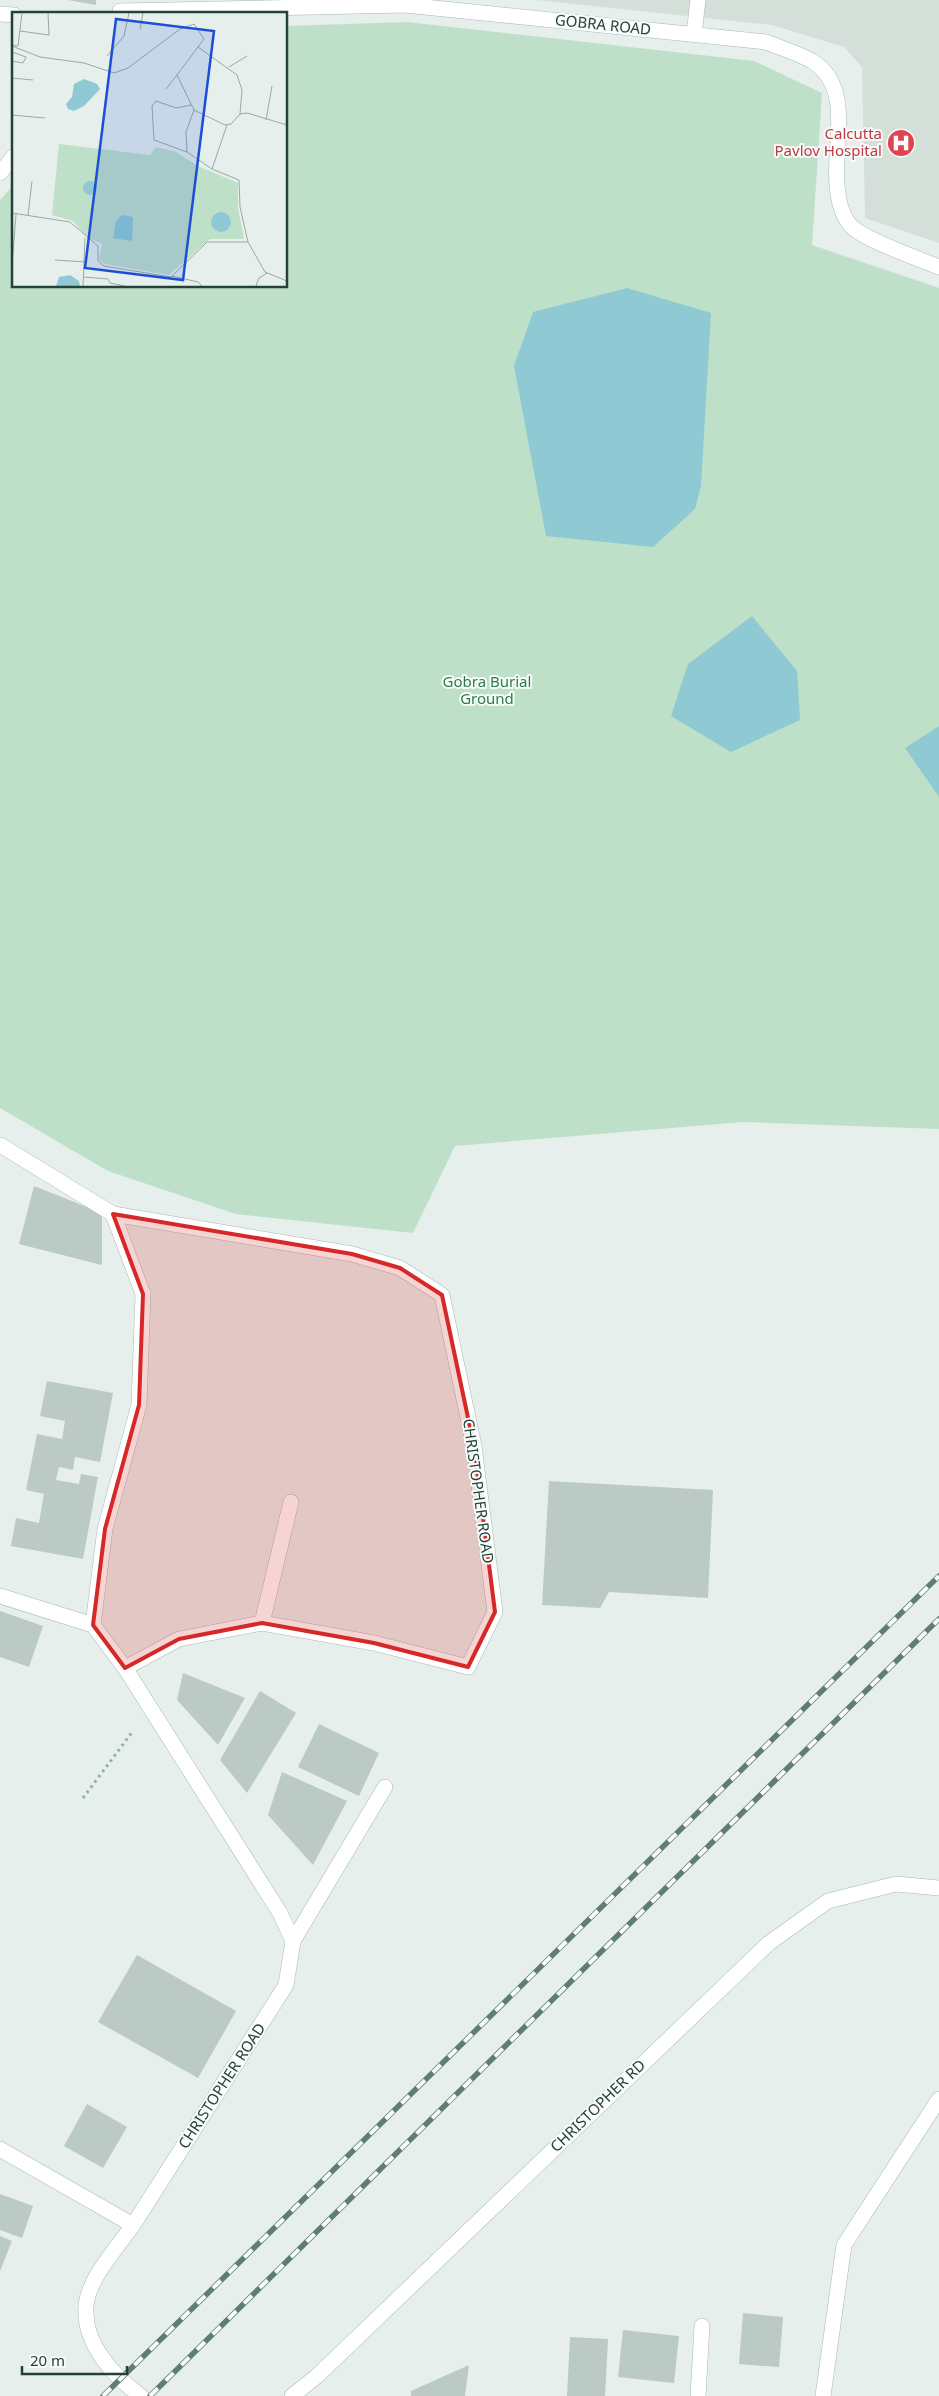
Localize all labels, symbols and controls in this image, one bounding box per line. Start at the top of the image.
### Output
street label: GOBRA ROAD [554,9,652,39]
inset map [12,12,288,288]
place label: Calcutta Pavlov Hospital [775,123,882,160]
hospital icon: Calcutta Pavlov Hospital [886,128,916,158]
park label: Gobra Burial Ground [443,671,531,708]
street label: CHRISTOPHER ROAD [459,1417,499,1565]
street label: CHRISTOPHER ROAD [173,2019,269,2152]
street label: CHRISTOPHER RD [545,2055,649,2156]
scale bar [22,2344,128,2376]
text: 20 m [30,2350,65,2370]

